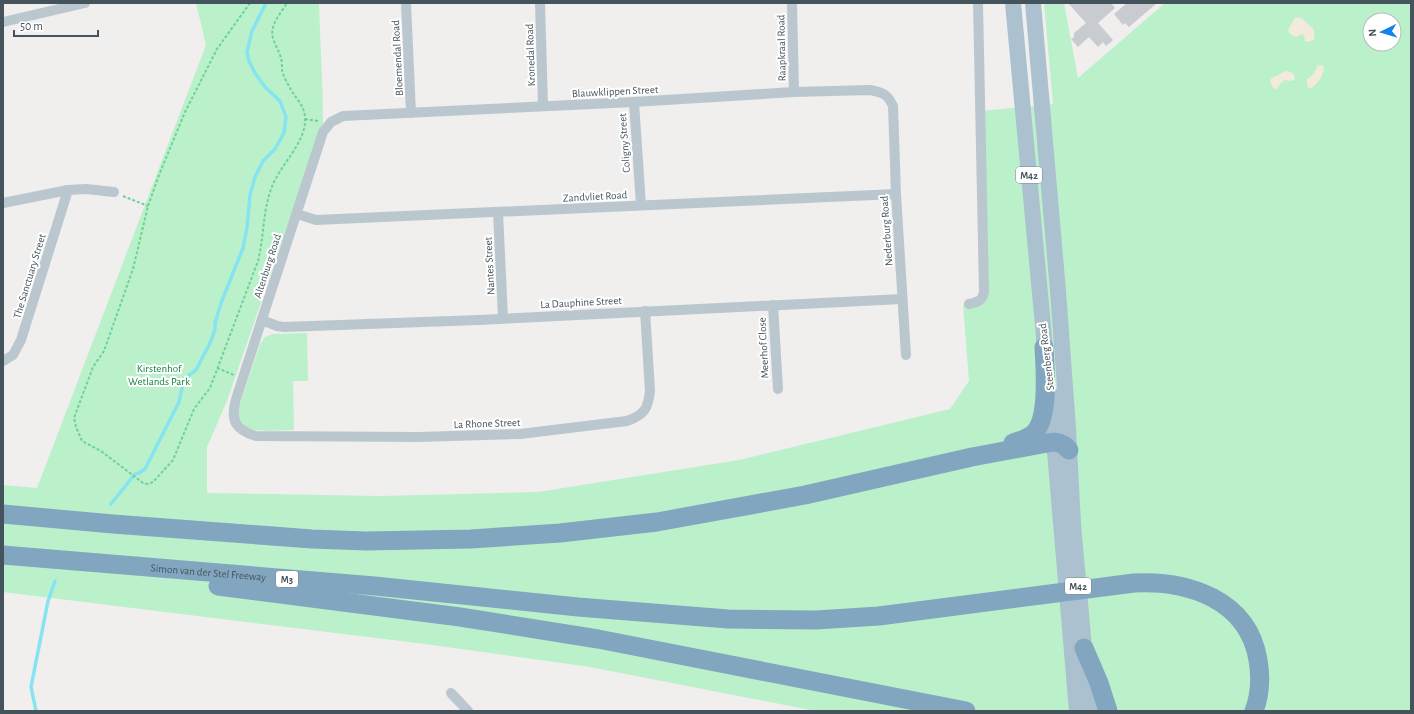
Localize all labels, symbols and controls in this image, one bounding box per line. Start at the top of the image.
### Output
scale bar [14,12,98,38]
north arrow [1362,12,1402,52]
street label: Raapkraal Road [775,14,788,81]
text: 50 m [20,20,43,32]
street label: Bloemendal Road [390,20,405,96]
street label: Kronedal Road [524,23,537,86]
text: N [1367,29,1378,37]
street label: Blauwklippen Street [571,84,659,99]
street label: Coligny Street [617,112,632,173]
road number: M42 [1016,167,1042,183]
street label: Zandvliet Road [563,189,628,204]
street label: Nederburg Road [879,195,894,266]
street label: The Sanctuary Street [11,232,48,320]
street label: Altenburg Road [252,232,283,300]
street label: Nantes Street [482,236,497,295]
street label: La Dauphine Street [540,295,623,310]
street label: Meerhof Close [756,317,771,379]
street label: Steenberg Road [1037,322,1056,391]
park label: Kirstenhof Wetlands Park [128,363,190,387]
street label: La Rhone Street [453,417,521,430]
street label: Simon van der Stel Freeway [150,562,267,583]
road number: M3 [276,571,298,587]
road number: M42 [1065,578,1091,594]

